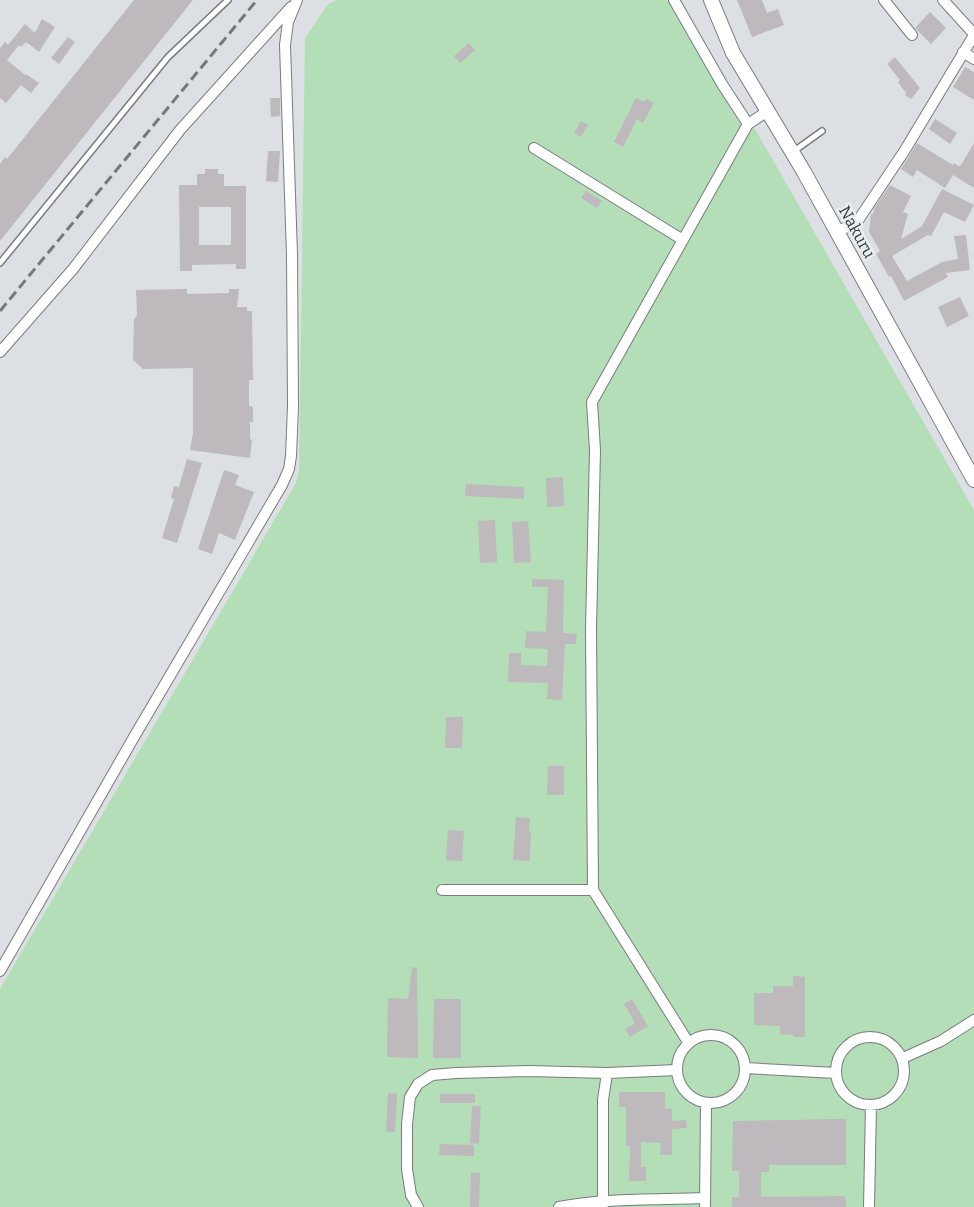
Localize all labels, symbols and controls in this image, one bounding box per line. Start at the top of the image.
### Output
street label: Nakuru [835,203,879,262]

